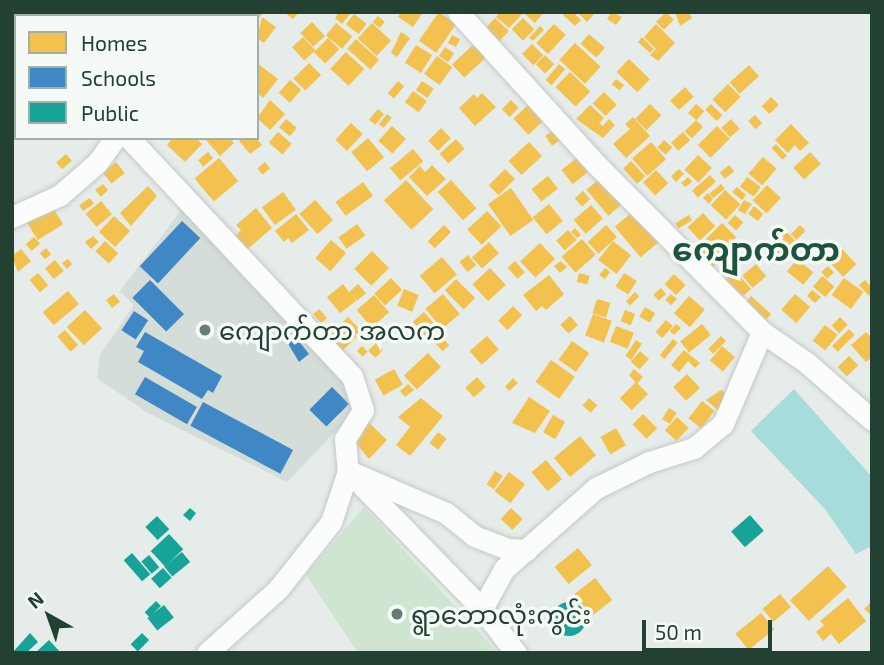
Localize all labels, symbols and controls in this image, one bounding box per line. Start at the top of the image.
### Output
legend [14,14,259,140]
text: Homes [81,30,147,55]
text: Schools [81,65,156,90]
text: Public [81,100,139,125]
district label: ကျောက်တာ [672,229,840,269]
place label: ကျောက်တာ အလက [219,314,445,346]
marker: ကျောက်တာ အလက [197,322,213,338]
north arrow [14,581,84,651]
text: N [23,586,48,613]
place label: ရွာဘောလုံးကွင်း [411,598,591,630]
marker: ရွာဘောလုံးကွင်း [389,606,405,622]
scale bar [646,606,776,650]
text: 50 m [655,619,702,644]

